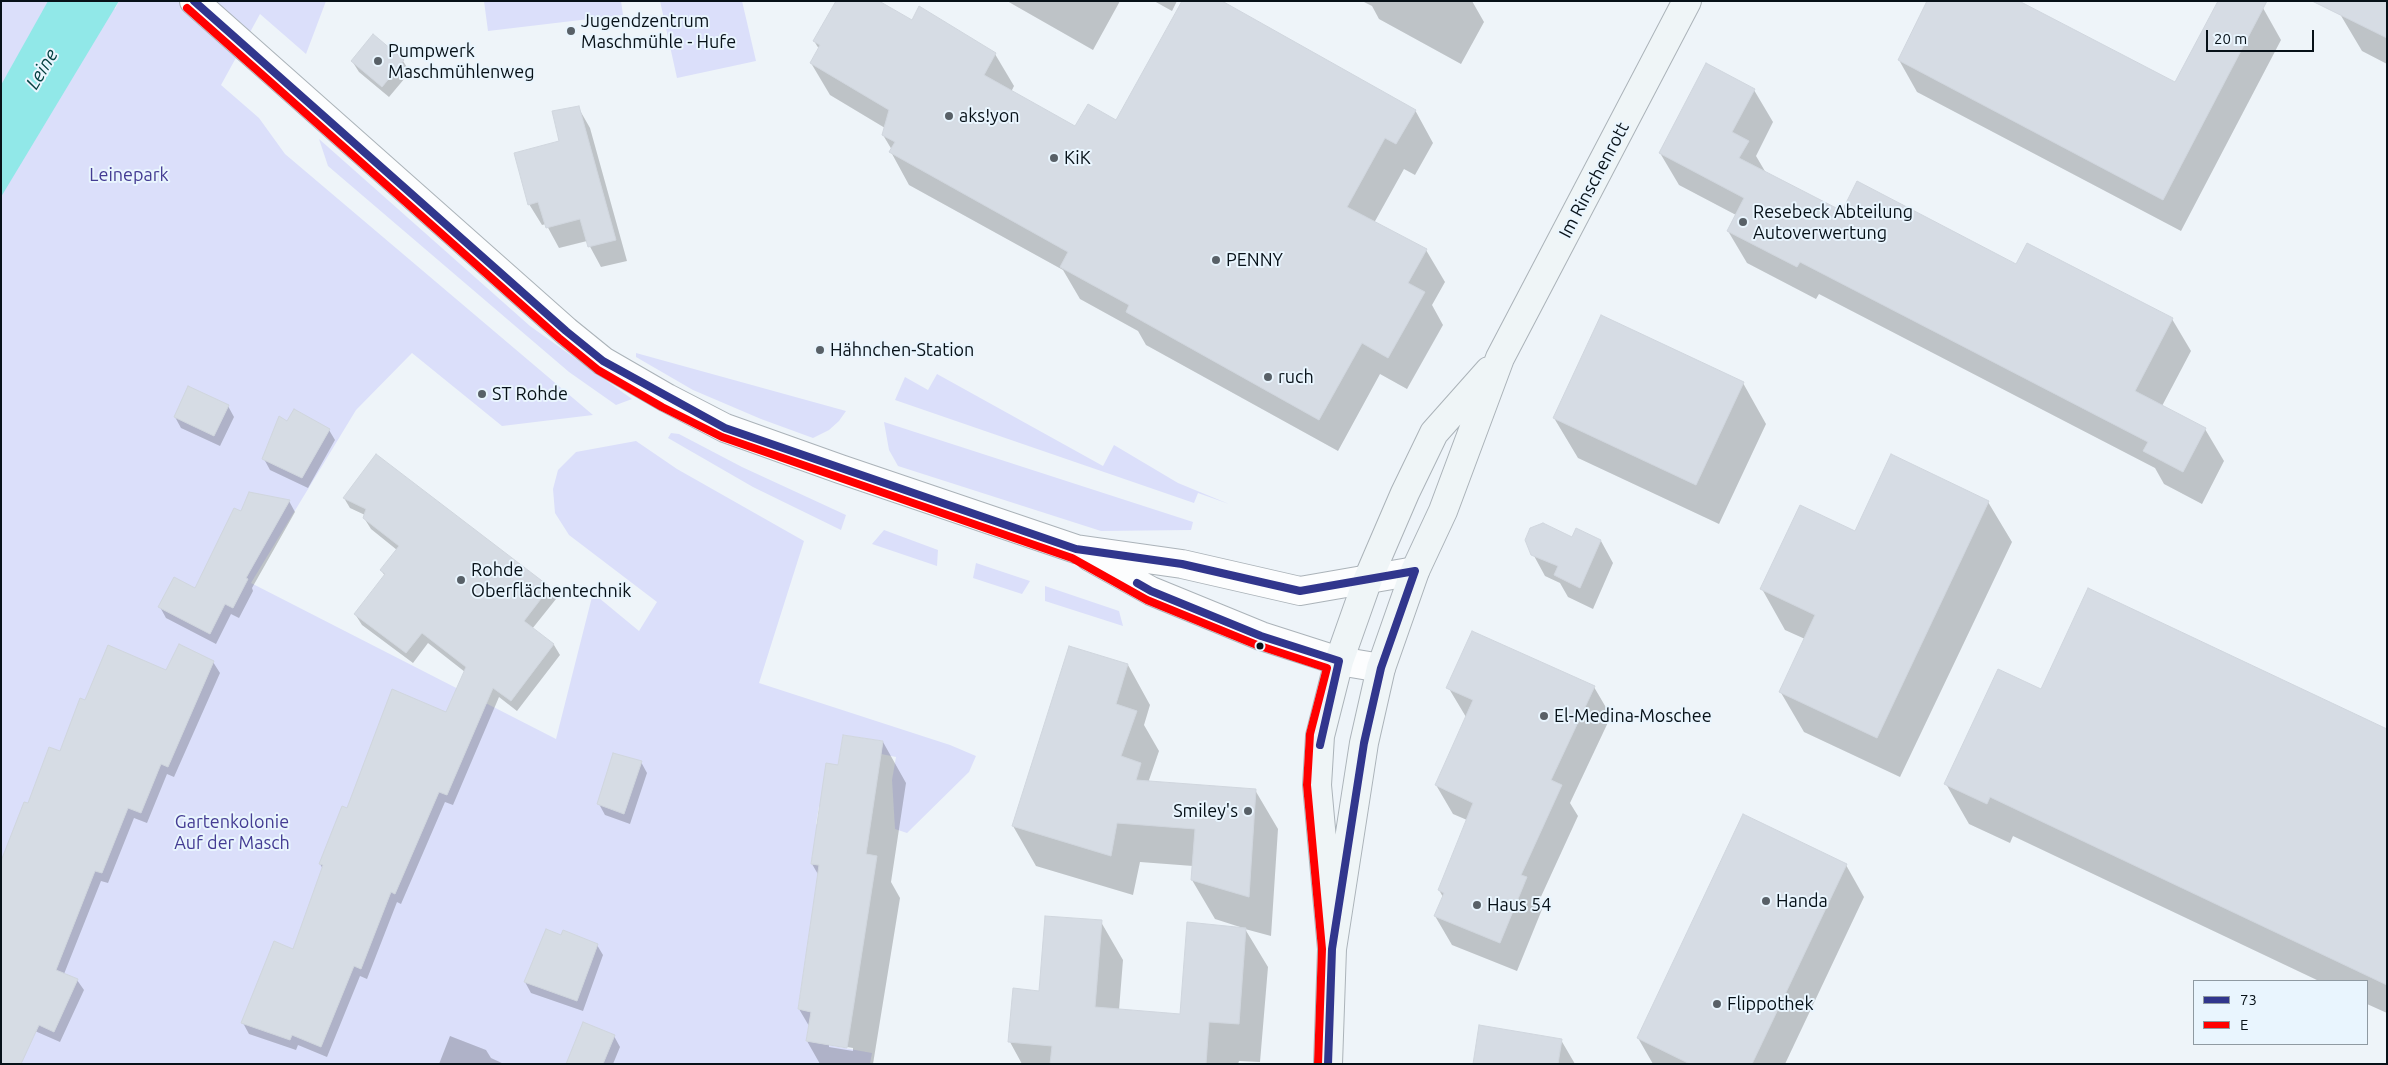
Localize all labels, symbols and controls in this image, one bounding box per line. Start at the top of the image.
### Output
place label: Jugendzentrum Maschmühle - Hufe [581,10,736,52]
scale bar [2208,20,2316,52]
marker: Jugendzentrum Maschmühle - Hufe [565,25,577,37]
text: 20 m [2214,30,2247,47]
place label: Pumpwerk Maschmühlenweg [388,40,535,82]
water label: Leine [21,45,63,93]
marker: Pumpwerk Maschmühlenweg [372,55,384,67]
place label: aks!yon [959,105,1020,127]
marker: aks!yon [943,110,955,122]
street label: Im Rinschenrott [1554,118,1634,242]
place label: KiK [1064,147,1091,169]
marker: KiK [1048,152,1060,164]
park label: Leinepark [89,164,169,186]
place label: Resebeck Abteilung Autoverwertung [1753,201,1913,243]
marker: Resebeck Abteilung Autoverwertung [1737,216,1749,228]
place label: PENNY [1226,249,1283,271]
marker: PENNY [1210,254,1222,266]
place label: Hähnchen-Station [830,339,974,361]
marker: Hähnchen-Station [814,344,826,356]
place label: ruch [1278,366,1314,388]
marker: ruch [1262,371,1274,383]
place label: ST Rohde [492,383,568,405]
marker: ST Rohde [476,388,488,400]
place label: Rohde Oberflächentechnik [471,559,631,602]
marker: Rohde Oberflächentechnik [455,574,467,586]
unlabelled marker [1255,641,1265,651]
place label: El-Medina-Moschee [1554,705,1712,727]
marker: El-Medina-Moschee [1538,710,1550,722]
place label: Smiley's [1173,800,1238,822]
marker: Smiley's [1242,805,1254,817]
park label: Gartenkolonie Auf der Masch [174,811,290,854]
place label: Handa [1776,890,1828,912]
place label: Haus 54 [1487,894,1551,916]
marker: Handa [1760,895,1772,907]
marker: Haus 54 [1471,899,1483,911]
legend [2193,980,2368,1045]
text: 73 [2240,991,2257,1008]
place label: Flippothek [1727,993,1814,1015]
marker: Flippothek [1711,998,1723,1010]
text: E [2240,1016,2248,1033]

